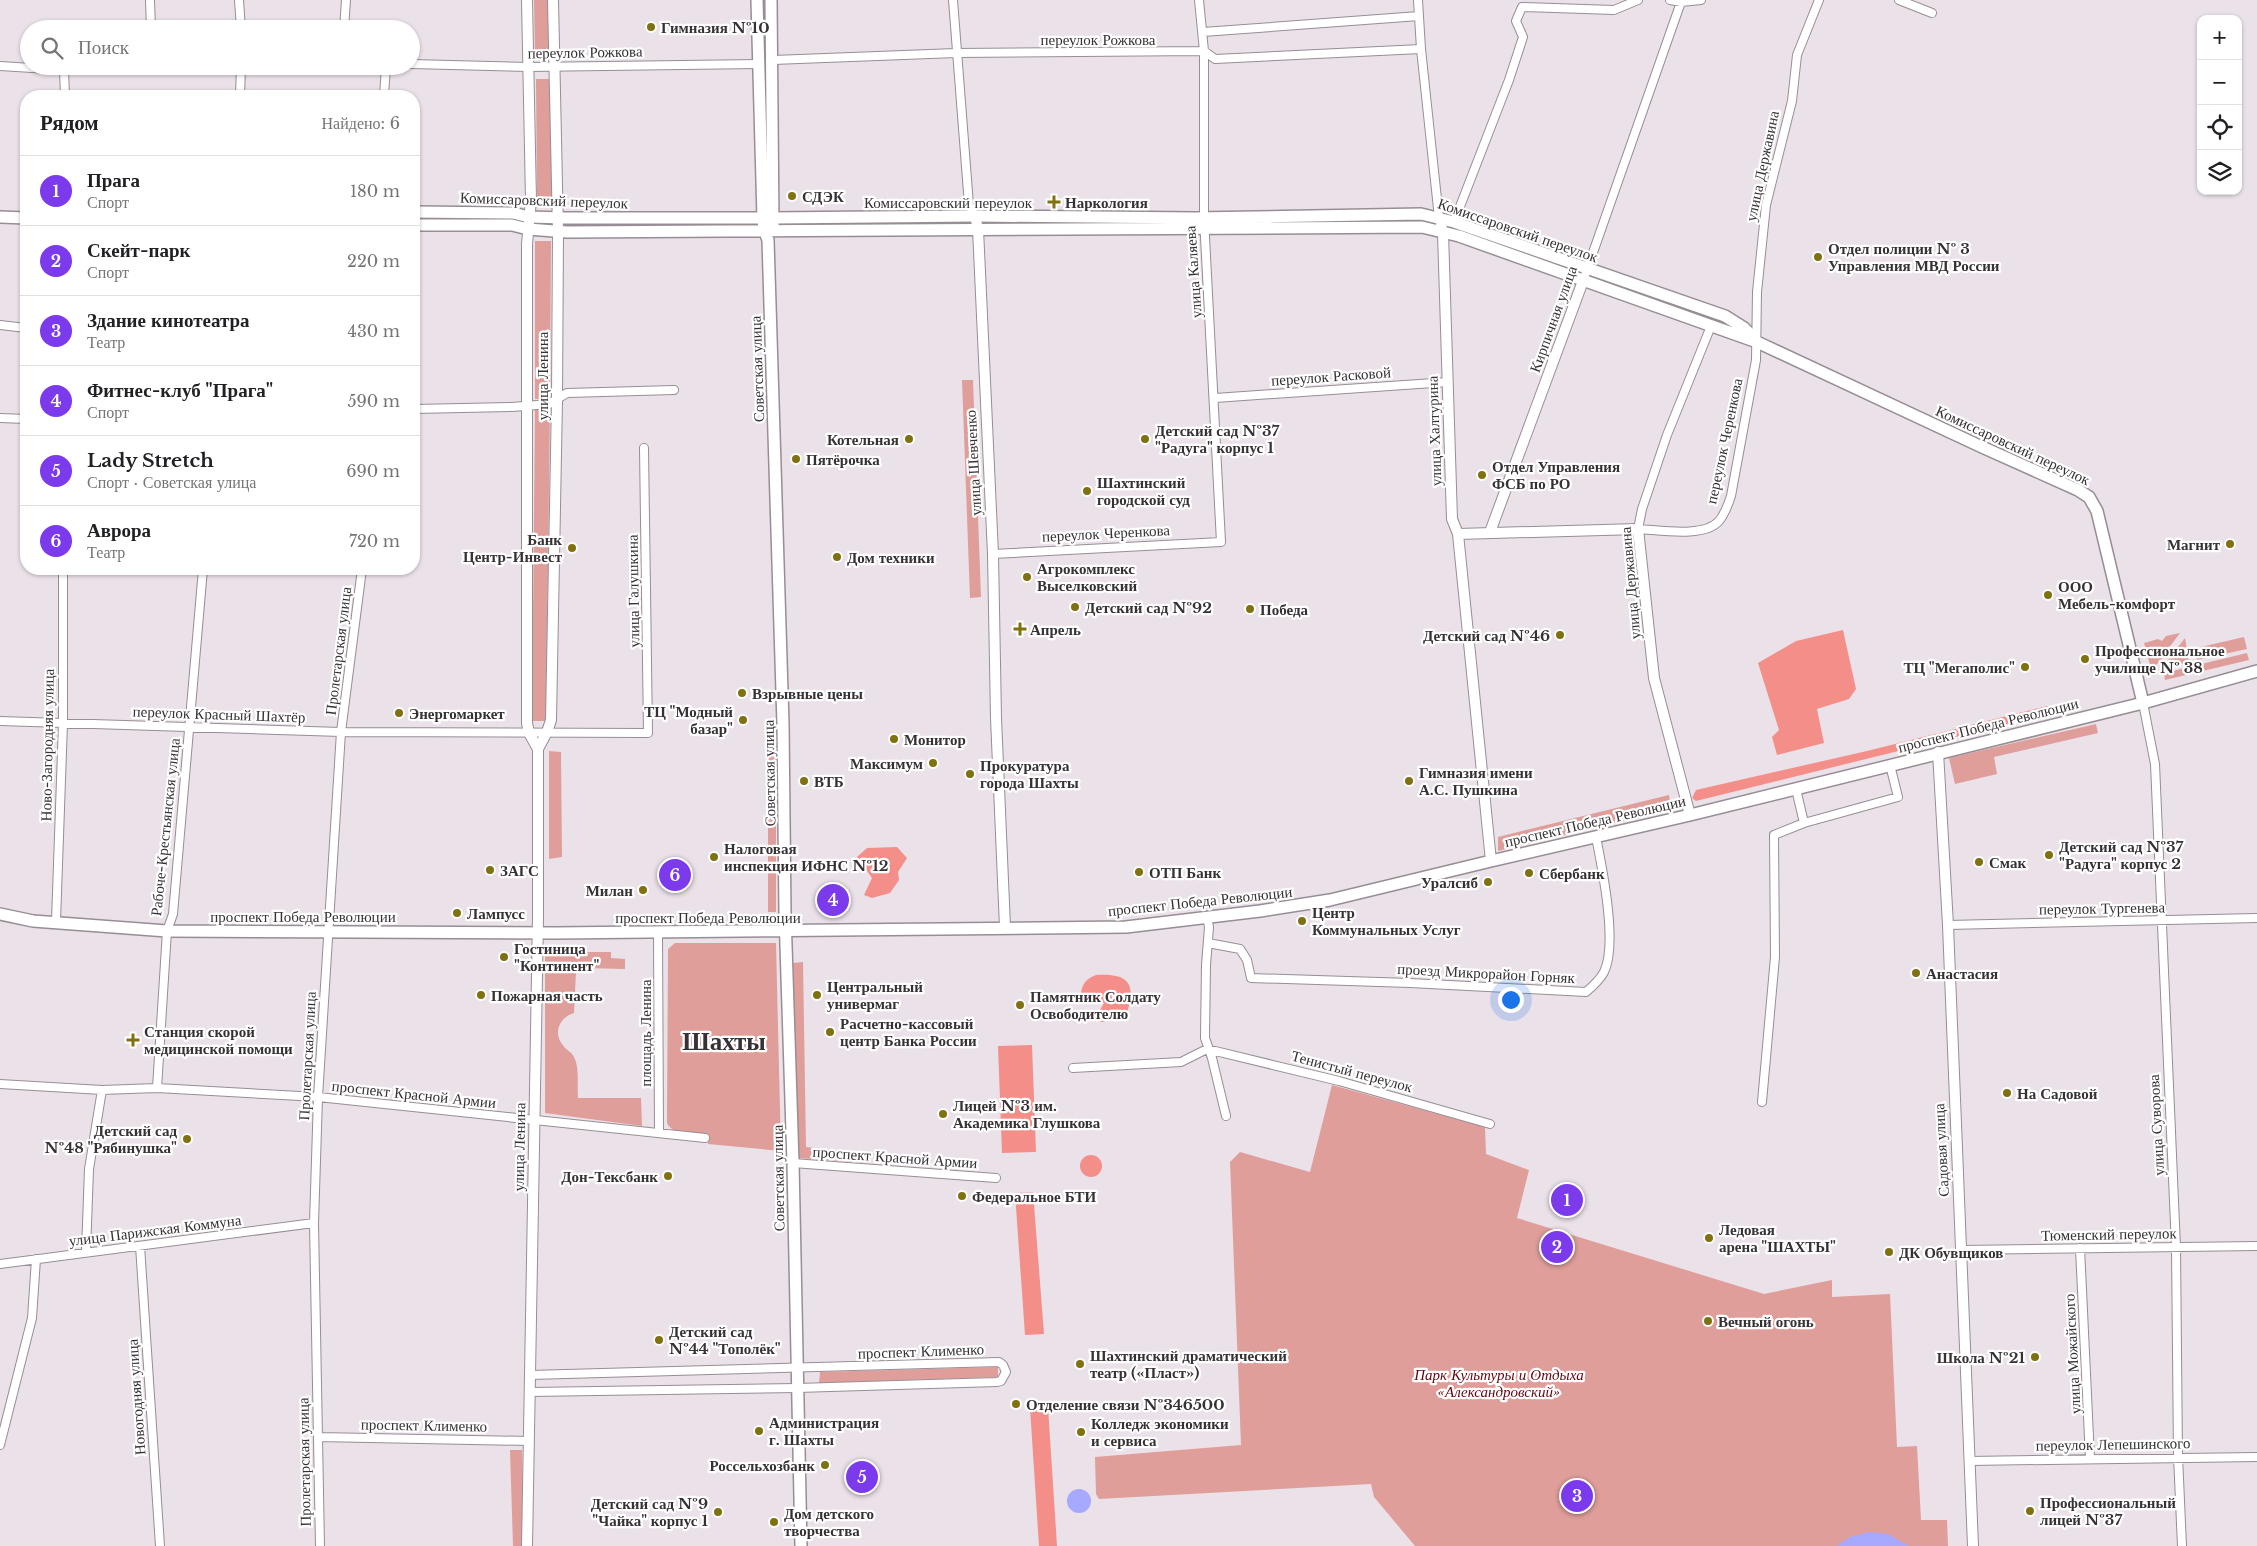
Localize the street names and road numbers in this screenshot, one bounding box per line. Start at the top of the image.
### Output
street label: переулок Рожкова [1041,30,1156,49]
street label: переулок Рожкова [527,41,643,63]
street label: улица Державина [1741,109,1783,223]
street label: Комиссаровский переулок [460,188,629,212]
street label: Комиссаровский переулок [864,193,1033,212]
street label: Комиссаровский переулок [1435,194,1601,267]
street label: улица Каляева [1180,225,1206,319]
street label: Кирпичная улица [1525,263,1581,375]
street label: Советская улица [746,315,768,423]
street label: улица Ленина [533,331,552,420]
street label: переулок Расковой [1270,362,1392,390]
street label: улица Халтурина [1423,375,1445,487]
street label: переулок Черенкова [1701,376,1747,506]
street label: Комиссаровский переулок [1933,401,2094,489]
street label: улица Шевченко [961,410,985,516]
street label: переулок Черенкова [1042,520,1171,546]
street label: улица Державина [1616,526,1644,640]
street label: улица Галушкина [623,534,643,648]
street label: Пролетарская улица [321,585,355,716]
street label: Ново-Загородняя улица [36,668,58,821]
street label: проспект Победа Революции [1896,693,2080,757]
street label: переулок Красный Шахтёр [132,701,306,727]
street label: Советская улица [759,719,779,826]
street label: Рабоче-Крестьянская улица [146,737,184,917]
street label: проспект Победа Революции [1503,791,1687,851]
street label: проспект Победа Революции [1107,882,1293,920]
street label: переулок Тургенева [2039,897,2166,919]
street label: проспект Победа Революции [210,907,396,926]
street label: проспект Победа Революции [615,908,801,927]
street label: проезд Микрорайон Горняк [1397,959,1576,987]
street label: площадь Ленина [636,979,655,1087]
street label: Пролетарская улица [294,991,320,1121]
street label: Тенистый переулок [1289,1046,1415,1096]
street label: улица Суворова [2144,1073,2168,1176]
street label: проспект Красной Армии [331,1076,497,1112]
street label: улица Ленина [509,1102,529,1192]
street label: Садовая улица [1929,1102,1953,1197]
street label: Советская улица [768,1124,788,1231]
street label: проспект Красной Армии [812,1142,978,1172]
street label: улица Парижская Коммуна [68,1210,243,1250]
street label: Тюменский переулок [2041,1223,2178,1245]
street label: улица Можайского [2059,1293,2085,1415]
street label: Новогодняя улица [122,1338,150,1456]
street label: проспект Клименко [857,1339,985,1363]
street label: Пролетарская улица [293,1397,315,1527]
street label: проспект Клименко [361,1414,487,1436]
street label: переулок Лепешинского [2035,1433,2191,1455]

